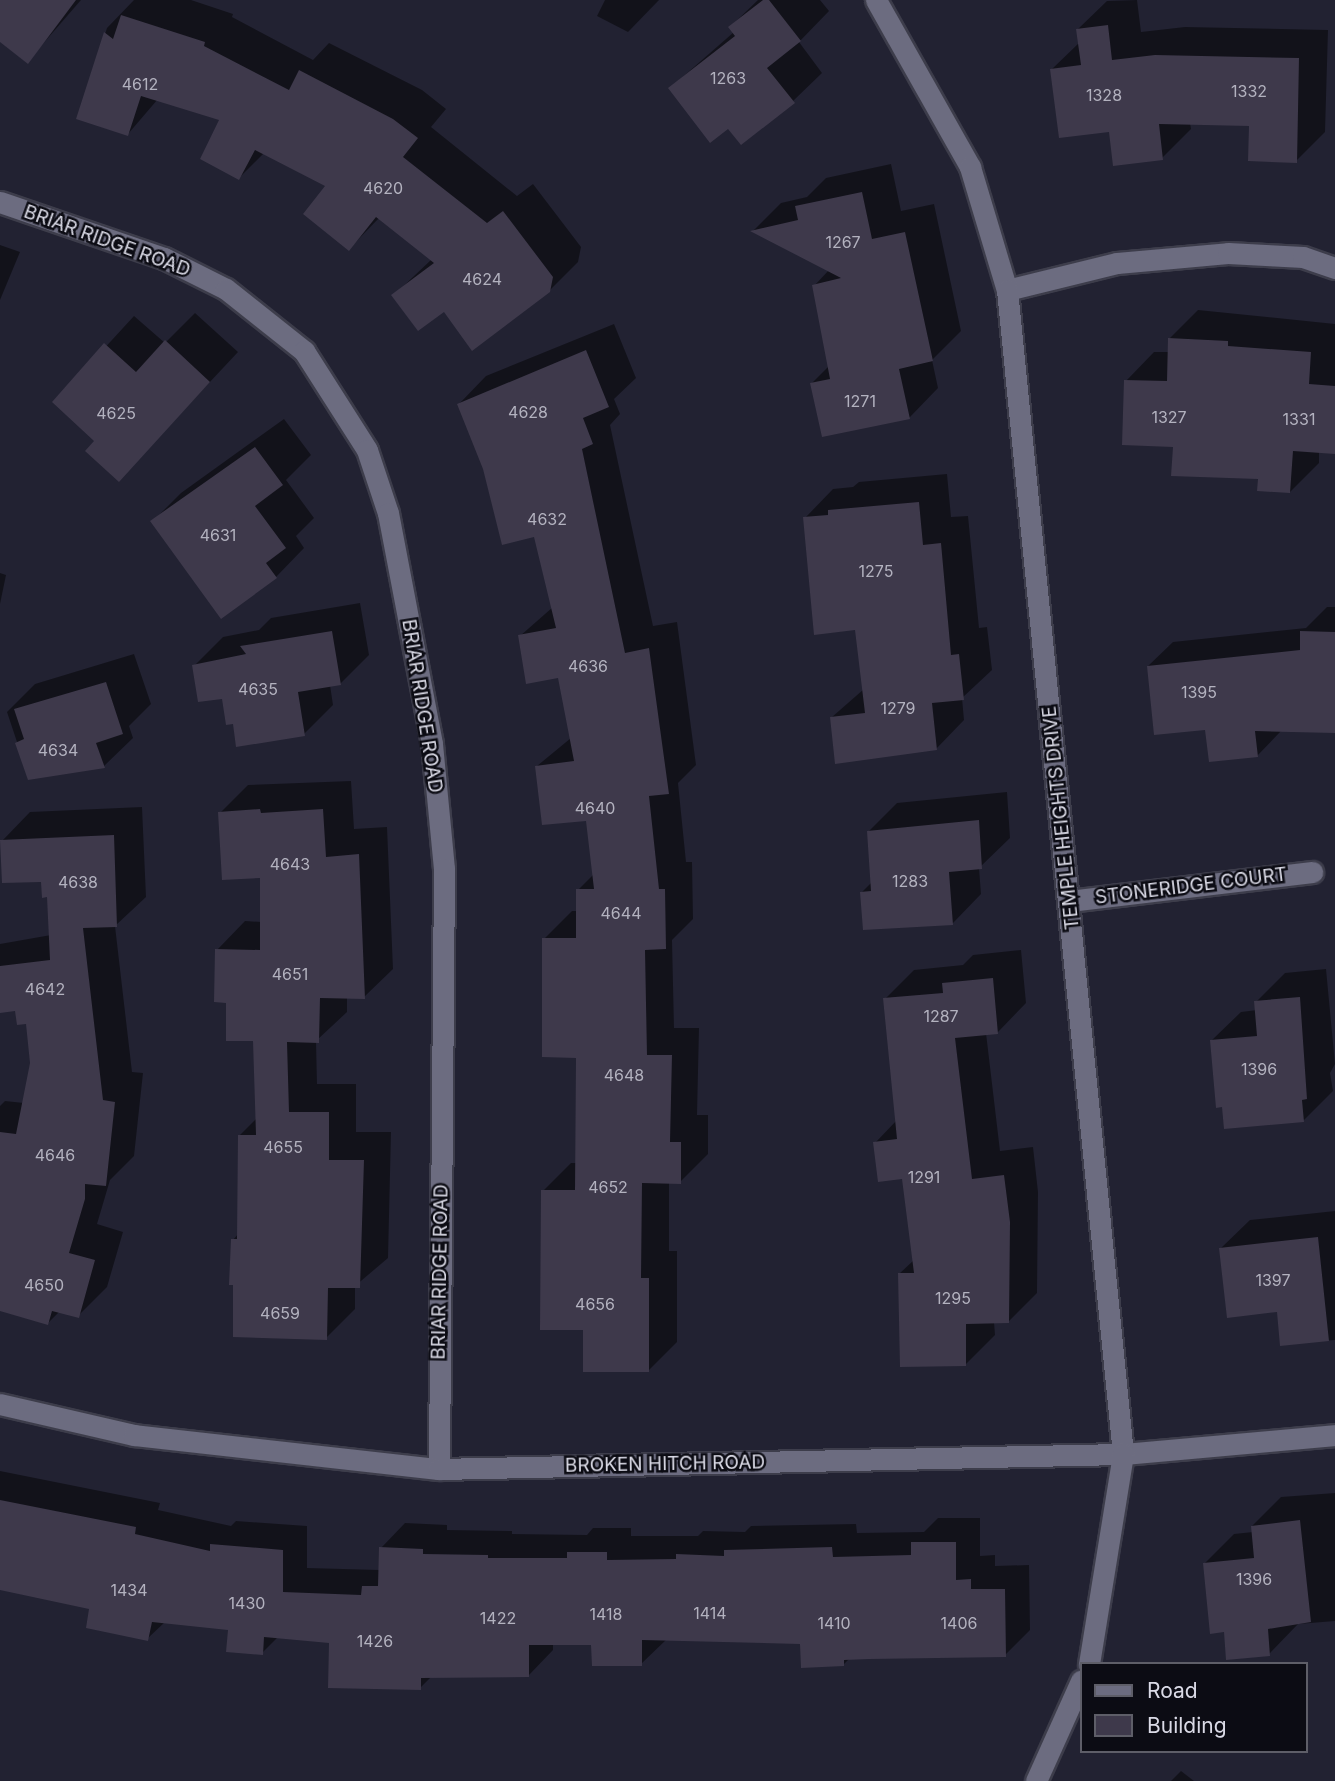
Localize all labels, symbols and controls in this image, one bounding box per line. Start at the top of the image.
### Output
house number: 1263 [710,68,746,88]
house number: 4612 [122,74,158,94]
house number: 1332 [1231,81,1267,101]
house number: 1328 [1086,85,1122,105]
house number: 4620 [363,178,403,198]
street label: BRIAR RIDGE ROAD [21,200,193,282]
house number: 1267 [825,232,861,252]
house number: 4624 [462,269,502,289]
house number: 1271 [844,391,876,411]
house number: 4628 [508,402,548,422]
house number: 4625 [96,403,136,423]
house number: 1327 [1151,407,1187,427]
house number: 1331 [1283,409,1315,429]
house number: 4632 [527,509,567,529]
house number: 4631 [200,525,236,545]
house number: 1275 [859,561,893,581]
street label: BRIAR RIDGE ROAD [397,618,447,794]
house number: 4636 [568,656,608,676]
house number: 4635 [238,679,278,699]
house number: 1395 [1181,682,1217,702]
house number: 1279 [880,698,916,718]
street label: TEMPLE HEIGHTS DRIVE [1038,705,1084,931]
house number: 4634 [38,740,78,760]
house number: 4640 [575,798,615,818]
house number: 4643 [270,854,310,874]
street label: STONERIDGE COURT [1094,863,1288,909]
house number: 1283 [892,871,928,891]
house number: 4638 [58,872,98,892]
house number: 4644 [601,903,641,923]
house number: 4651 [272,964,308,984]
house number: 4642 [25,979,65,999]
house number: 1287 [923,1006,959,1026]
house number: 1396 [1241,1059,1277,1079]
house number: 4648 [604,1065,644,1085]
house number: 4655 [263,1137,303,1157]
house number: 4646 [35,1145,75,1165]
house number: 1291 [908,1167,940,1187]
house number: 4652 [588,1177,628,1197]
street label: BRIAR RIDGE ROAD [427,1184,453,1360]
house number: 1397 [1255,1270,1291,1290]
house number: 4650 [24,1275,64,1295]
house number: 1295 [935,1288,971,1308]
house number: 4656 [575,1294,615,1314]
house number: 4659 [260,1303,300,1323]
street label: BROKEN HITCH ROAD [565,1451,765,1477]
house number: 1396 [1236,1569,1272,1589]
house number: 1434 [110,1580,148,1600]
house number: 1430 [229,1593,265,1613]
house number: 1414 [693,1603,727,1623]
house number: 1418 [590,1604,622,1624]
house number: 1422 [480,1608,516,1628]
house number: 1410 [817,1613,851,1633]
house number: 1406 [941,1613,977,1633]
house number: 1426 [357,1631,393,1651]
legend [1080,1662,1307,1753]
text: Road [1147,1678,1198,1703]
text: Building [1147,1713,1227,1738]

